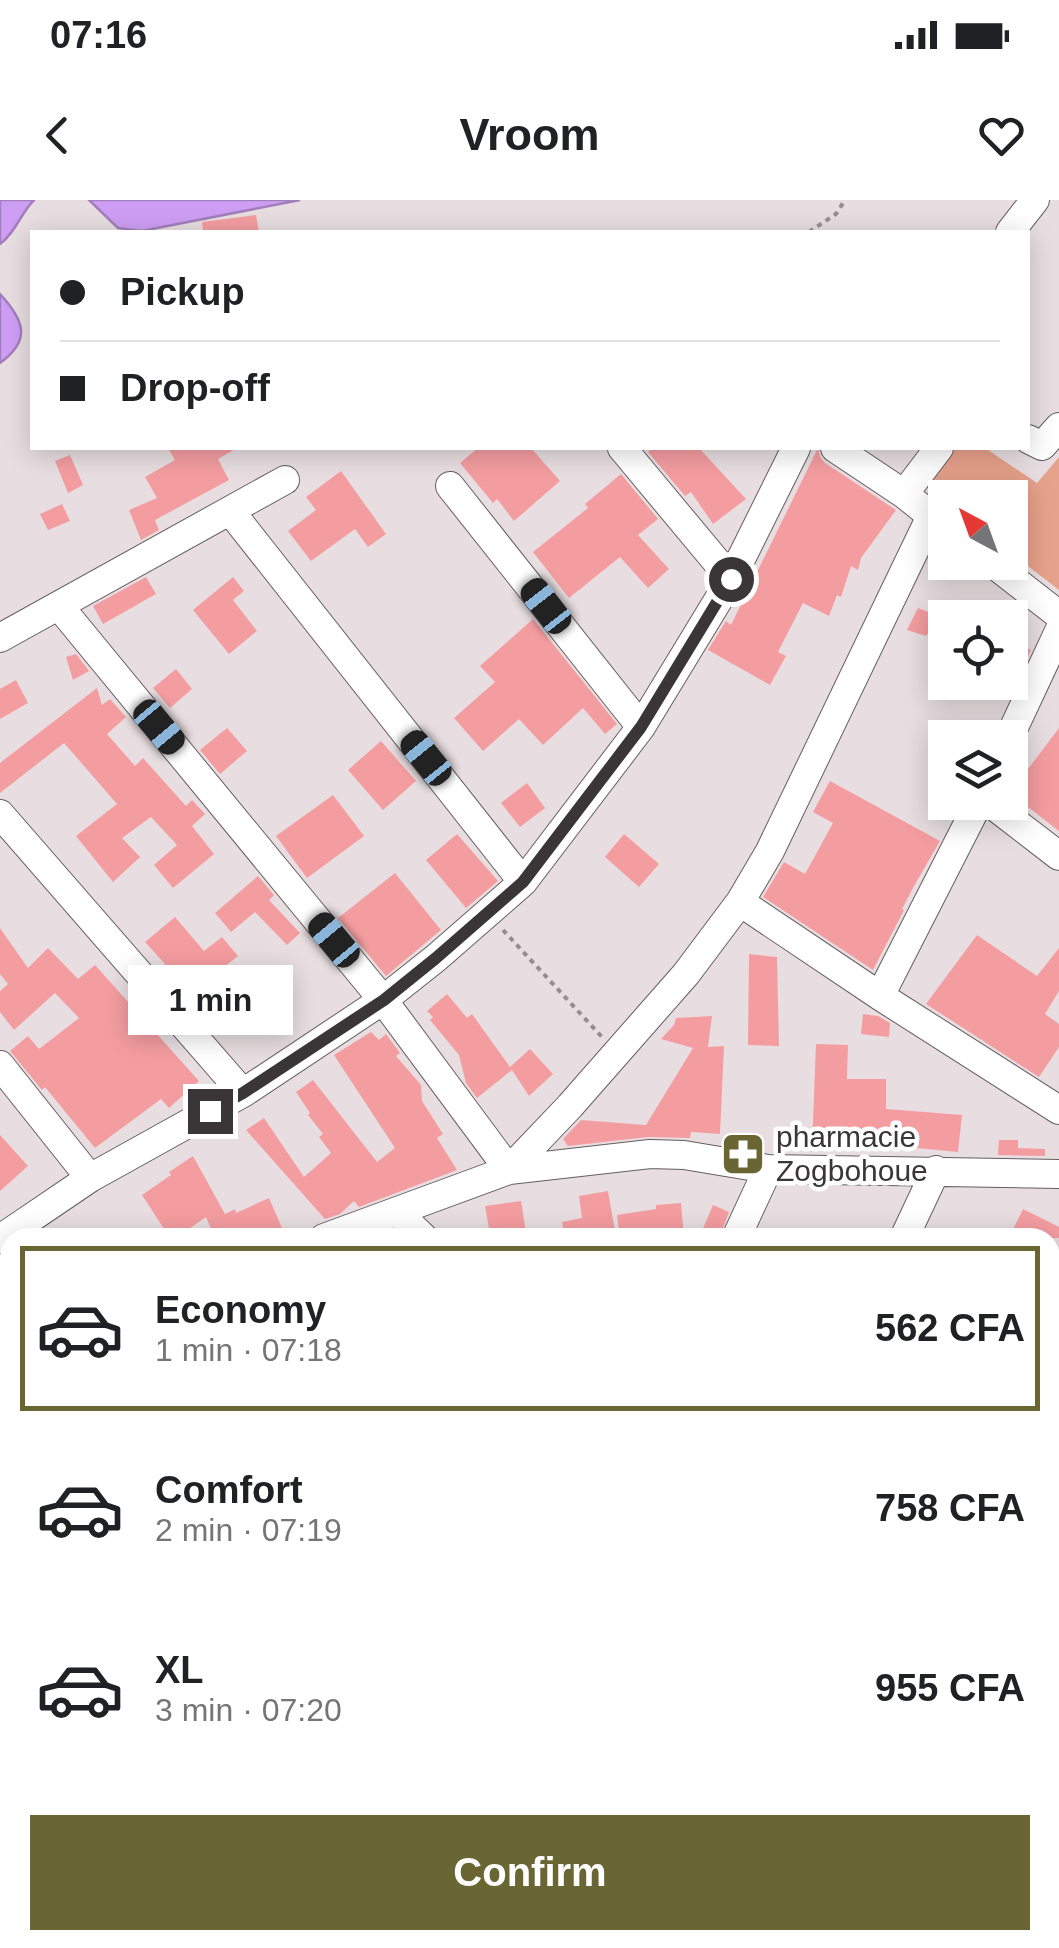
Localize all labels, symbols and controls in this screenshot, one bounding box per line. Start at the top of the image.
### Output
text: 07:16 [50,14,147,56]
icon: back [30,108,85,163]
icon: heart [974,108,1029,163]
text: Vroom [459,109,600,160]
text: Pickup [120,271,245,313]
text: Drop-off [120,367,270,409]
north arrow [928,480,1028,580]
map controls [928,480,1028,820]
route start [709,557,754,602]
car [516,573,576,639]
button: locate [928,600,1028,700]
car [128,694,190,760]
button: layers [928,720,1028,820]
car [395,725,457,791]
car [303,907,365,973]
callout: 1 min [128,966,292,1036]
text: 1 min [169,982,252,1018]
route end [188,1089,233,1134]
place label: pharmacie Zogbohoue [776,1120,928,1187]
pharmacy icon: pharmacie Zogbohoue [720,1131,766,1177]
icon: car [35,1284,125,1374]
text: Economy [155,1289,326,1331]
text: 562 CFA [875,1307,1025,1349]
text: 1 min · 07:18 [155,1332,342,1368]
icon: car [35,1464,125,1554]
text: Comfort [155,1469,303,1511]
text: 758 CFA [875,1487,1025,1529]
text: 2 min · 07:19 [155,1512,342,1548]
icon: car [35,1644,125,1734]
text: XL [155,1649,204,1691]
text: 955 CFA [875,1667,1025,1709]
text: 3 min · 07:20 [155,1692,342,1728]
button: Confirm [30,1815,1030,1930]

